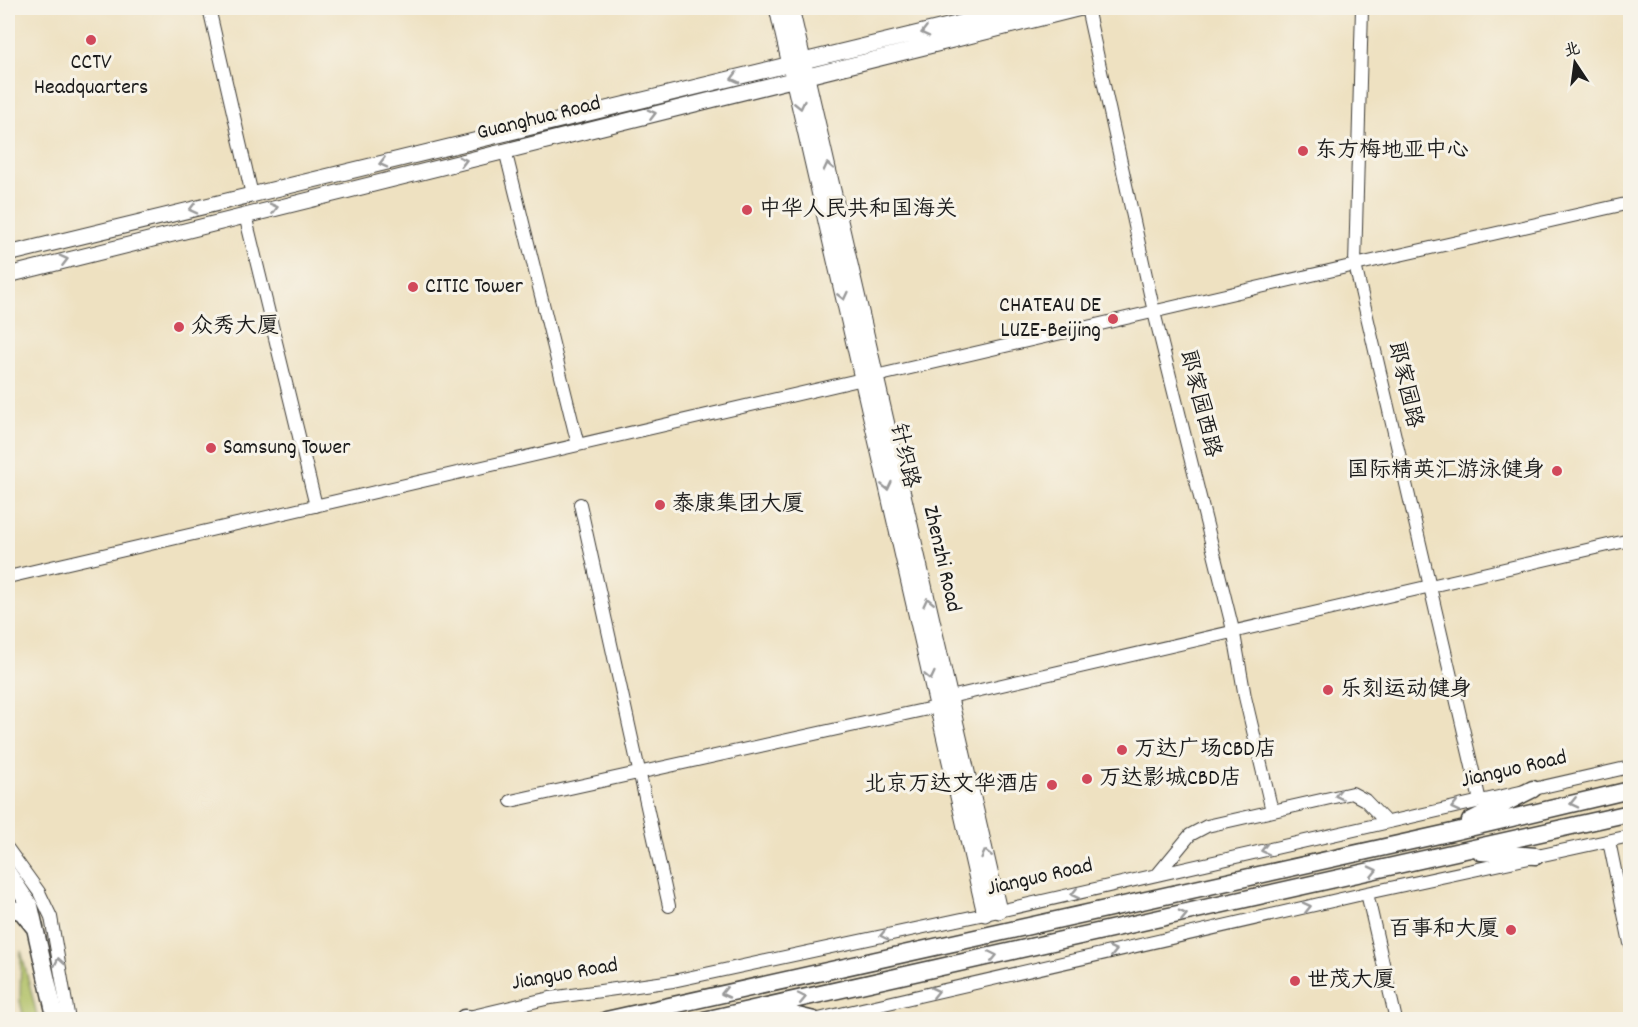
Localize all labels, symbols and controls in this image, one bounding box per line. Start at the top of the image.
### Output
one-way arrow [920,24,930,37]
marker: CCTV Headquarters [84,33,98,47]
north arrow [1545,33,1605,93]
text: 北 [1562,38,1583,64]
place label: CCTV Headquarters [34,48,148,104]
one-way arrow [730,70,740,83]
street label: Guanghua Road [474,89,604,149]
one-way arrow [792,100,805,110]
one-way arrow [647,108,657,121]
place label: 东方梅地亚中心 [1315,136,1469,167]
marker: 东方梅地亚中心 [1296,144,1310,158]
one-way arrow [458,155,468,168]
one-way arrow [378,156,388,169]
one-way arrow [822,162,835,172]
place label: 中华人民共和国海关 [759,195,957,226]
one-way arrow [188,202,198,215]
one-way arrow [269,203,279,216]
marker: 中华人民共和国海关 [740,203,754,217]
one-way arrow [59,255,69,268]
place label: CITIC Tower [425,272,524,303]
marker: CITIC Tower [406,280,420,294]
one-way arrow [836,290,849,300]
place label: CHATEAU DE LUZE-Beijing [999,291,1101,347]
place label: 众秀大厦 [191,312,279,343]
marker: CHATEAU DE LUZE-Beijing [1106,312,1120,326]
marker: 众秀大厦 [172,320,186,334]
street label: 郎家园路 [1379,339,1429,431]
street label: 郎家园西路 [1171,347,1227,461]
street label: 针织路 [880,420,926,492]
place label: Samsung Tower [223,433,351,464]
marker: Samsung Tower [204,441,218,455]
place label: 国际精英汇游泳健身 [1347,456,1545,487]
marker: 国际精英汇游泳健身 [1550,464,1564,478]
one-way arrow [879,480,892,490]
place label: 泰康集团大厦 [672,490,804,521]
marker: 泰康集团大厦 [653,498,667,512]
street label: Zhenzhi Road [914,503,968,615]
one-way arrow [923,598,936,608]
one-way arrow [923,670,936,680]
place label: 乐刻运动健身 [1340,675,1472,706]
marker: 乐刻运动健身 [1321,683,1335,697]
place label: 万达广场CBD店 [1134,735,1277,766]
marker: 万达广场CBD店 [1115,743,1129,757]
street label: Jianguo Road [1458,743,1570,797]
place label: 万达影城CBD店 [1099,764,1242,795]
place label: 北京万达文华酒店 [864,770,1040,801]
marker: 万达影城CBD店 [1080,772,1094,786]
marker: 北京万达文华酒店 [1045,778,1059,792]
one-way arrow [1334,788,1344,801]
one-way arrow [1569,796,1579,809]
one-way arrow [1450,799,1460,812]
one-way arrow [1260,843,1270,856]
one-way arrow [981,849,994,859]
street label: Jianguo Road [984,851,1096,905]
one-way arrow [1368,866,1378,879]
one-way arrow [1070,886,1080,899]
one-way arrow [1301,901,1311,914]
one-way arrow [1178,909,1188,922]
place label: 百事和大厦 [1389,915,1499,946]
marker: 百事和大厦 [1504,923,1518,937]
one-way arrow [880,928,890,941]
one-way arrow [1108,945,1118,958]
street label: Jianguo Road [509,950,621,1000]
one-way arrow [987,951,997,964]
one-way arrow [53,957,66,967]
place label: 世茂大厦 [1307,966,1395,997]
marker: 世茂大厦 [1288,974,1302,988]
one-way arrow [721,986,731,999]
one-way arrow [930,986,940,999]
one-way arrow [797,992,807,1005]

